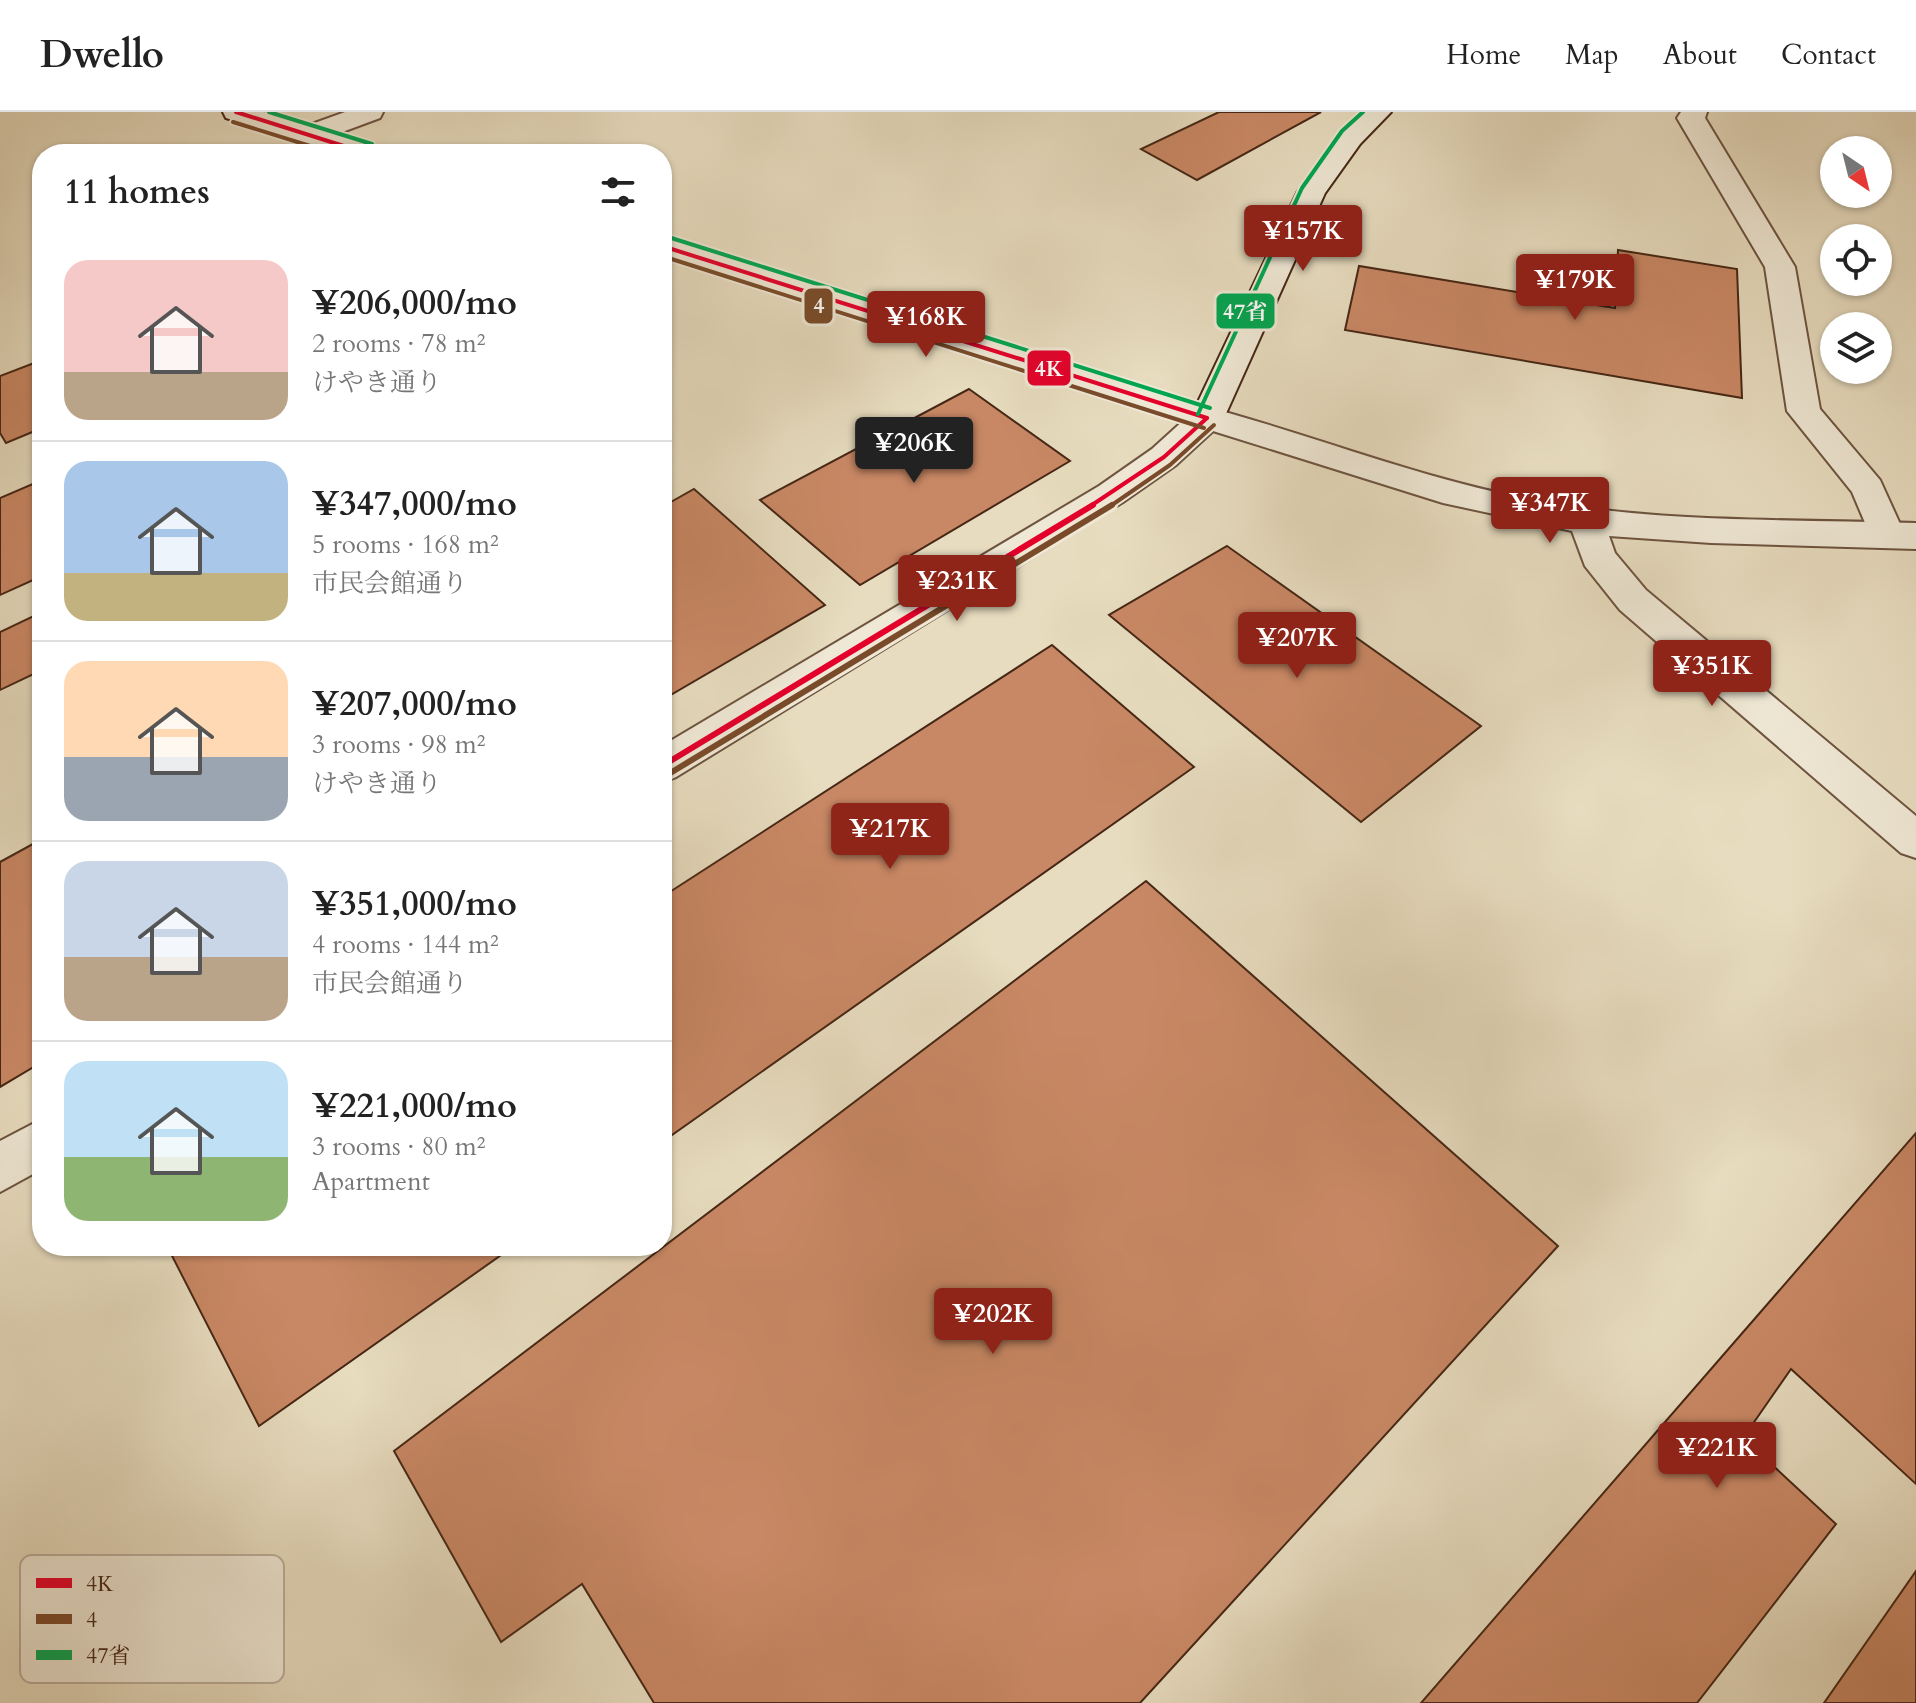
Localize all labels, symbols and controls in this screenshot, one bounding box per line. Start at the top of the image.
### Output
text: Dwello [40,29,164,81]
text: Home [1446,36,1521,74]
text: Map [1565,36,1619,74]
text: About [1663,36,1737,74]
text: Contact [1781,36,1876,74]
north arrow [1820,136,1892,208]
map controls [1820,136,1892,384]
text: 11 homes [64,169,210,215]
icon: filters [596,170,640,214]
pin: ¥157K [1247,205,1359,273]
text: ¥157K [1262,213,1344,248]
button: locate [1820,224,1892,296]
pin: ¥179K [1519,254,1631,322]
text: ¥179K [1534,262,1616,297]
text: ¥206,000/mo [312,280,517,326]
line badge: 4 [803,287,834,325]
text: 4 [813,291,825,321]
pin: ¥168K [870,291,982,359]
icon: home [128,292,224,388]
line badge: 47省 [1215,292,1276,330]
text: 47省 [1223,297,1267,327]
text: ¥168K [885,299,967,334]
button: layers [1820,312,1892,384]
text: 2 rooms · 78 m² [312,326,485,361]
line badge: 4K [1026,349,1072,387]
text: 4K [1034,354,1064,384]
text: けやき通り [312,365,442,400]
pin: ¥206K [858,417,970,485]
text: ¥206K [873,425,955,460]
pin: ¥347K [1494,477,1606,545]
text: ¥347,000/mo [312,481,517,527]
text: ¥347K [1509,485,1591,520]
icon: home [128,493,224,589]
text: 5 rooms · 168 m² [312,527,499,562]
pin: ¥231K [901,555,1013,623]
text: ¥231K [916,563,998,598]
text: 市民会館通り [312,566,468,601]
pin: ¥207K [1241,612,1353,680]
text: ¥207K [1256,620,1338,655]
pin: ¥351K [1656,640,1768,708]
text: ¥351K [1671,648,1753,683]
text: ¥207,000/mo [312,681,517,727]
icon: home [128,693,224,789]
text: 3 rooms · 98 m² [312,727,485,762]
text: けやき通り [312,766,442,801]
pin: ¥217K [834,803,946,871]
text: ¥217K [849,811,931,846]
text: ¥351,000/mo [312,881,517,927]
icon: home [128,893,224,989]
text: 4 rooms · 144 m² [312,927,499,962]
text: 市民会館通り [312,966,468,1001]
text: ¥221,000/mo [312,1083,517,1129]
icon: home [128,1093,224,1189]
text: 3 rooms · 80 m² [312,1129,485,1164]
text: Apartment [312,1164,430,1199]
pin: ¥202K [937,1288,1049,1356]
text: ¥202K [952,1296,1034,1331]
pin: ¥221K [1661,1422,1773,1490]
text: ¥221K [1676,1430,1758,1465]
legend [20,1555,284,1683]
text: 4K [86,1569,114,1599]
text: 4 [86,1605,97,1635]
text: 47省 [86,1641,131,1671]

